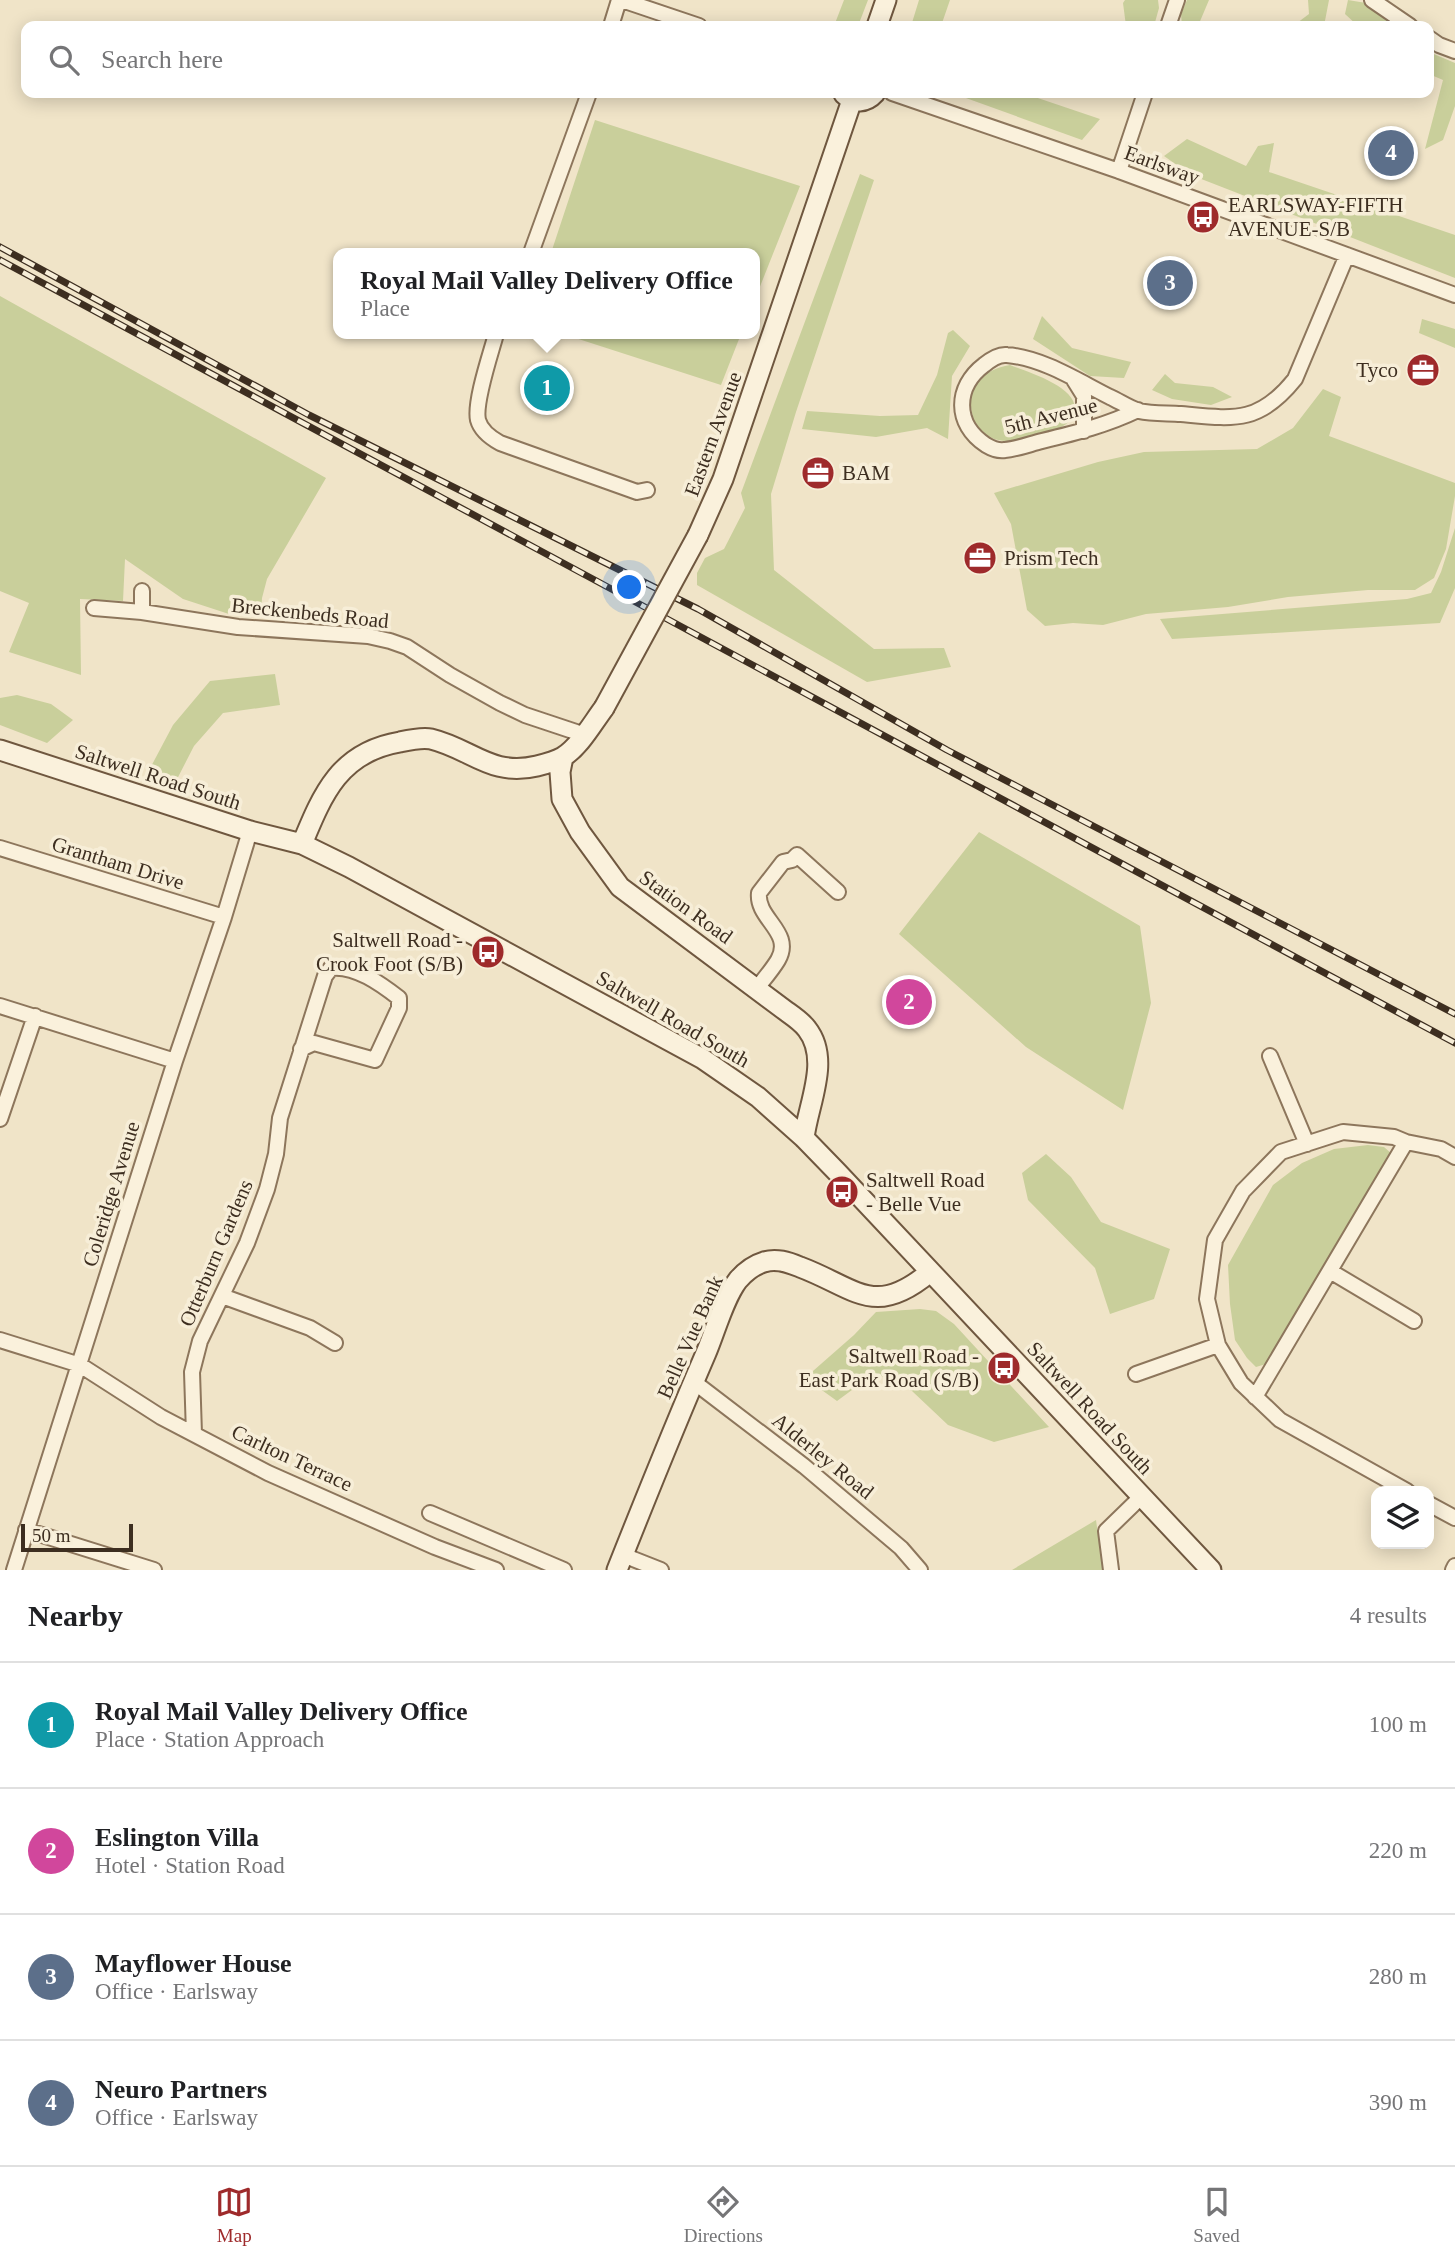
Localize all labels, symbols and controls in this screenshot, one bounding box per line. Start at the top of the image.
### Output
search box [21,21,1434,98]
icon: search [45,41,83,79]
text: Search here [101,45,223,74]
pin: 4 [1368,127,1414,179]
street label: Earlsway [1121,140,1203,190]
place label: EARLSWAY-FIFTH AVENUE-S/B [1228,193,1403,241]
bus stop icon: EARLSWAY-FIFTH AVENUE-S/B [1184,198,1222,236]
popup [333,248,760,339]
pin: 3 [1147,257,1193,309]
text: Royal Mail Valley Delivery Office [360,266,733,295]
text: Place [360,296,410,321]
office icon: Tyco [1404,351,1442,389]
place label: Tyco [1356,358,1398,382]
pin: 1 [524,362,570,414]
street label: Eastern Avenue [679,368,747,500]
street label: 5th Avenue [1002,393,1100,439]
office icon: BAM [799,454,837,492]
place label: BAM [842,461,890,485]
office icon: Prism Tech [961,539,999,577]
place label: Prism Tech [1004,546,1099,570]
your location [612,570,646,604]
street label: Breckenbeds Road [230,593,390,633]
street label: Saltwell Road South [72,739,244,815]
street label: Grantham Drive [49,831,187,895]
street label: Station Road [635,865,738,949]
place label: Saltwell Road - Crook Foot (S/B) [316,928,463,976]
bus stop icon: Saltwell Road - Crook Foot (S/B) [469,933,507,971]
street label: Saltwell Road South [592,965,754,1073]
pin: 2 [886,976,932,1028]
street label: Coleridge Avenue [78,1118,144,1270]
place label: Saltwell Road - Belle Vue [866,1168,985,1216]
bus stop icon: Saltwell Road - Belle Vue [823,1173,861,1211]
street label: Otterburn Gardens [174,1176,258,1330]
street label: Belle Vue Bank [652,1271,728,1402]
street label: Saltwell Road South [1022,1337,1158,1480]
place label: Saltwell Road - East Park Road (S/B) [799,1344,979,1392]
bus stop icon: Saltwell Road - East Park Road (S/B) [985,1349,1023,1387]
street label: Alderley Road [768,1408,879,1504]
street label: Carlton Terrace [228,1420,356,1496]
map controls [1371,1486,1434,1549]
button: layers [1371,1486,1434,1549]
scale bar [21,1521,133,1553]
text: 50 m [32,1525,71,1546]
text: Nearby [28,1599,123,1632]
text: 4 results [1350,1603,1427,1628]
text: Royal Mail Valley Delivery Office [95,1697,468,1726]
text: 1 [45,1712,57,1737]
text: 100 m [1369,1712,1427,1737]
text: Place · Station Approach [95,1727,324,1752]
text: Eslington Villa [95,1823,259,1852]
text: 2 [45,1838,57,1863]
text: 220 m [1369,1838,1427,1863]
text: Hotel · Station Road [95,1853,285,1878]
text: Mayflower House [95,1949,292,1978]
text: 3 [45,1964,57,1989]
text: 280 m [1369,1964,1427,1989]
text: Office · Earlsway [95,1979,258,2004]
text: Neuro Partners [95,2075,267,2104]
text: 4 [45,2090,57,2115]
text: 390 m [1369,2090,1427,2115]
text: Office · Earlsway [95,2105,258,2130]
tab: Map [215,2183,253,2247]
tab: Directions [684,2183,763,2247]
tab: Saved [1193,2183,1240,2247]

